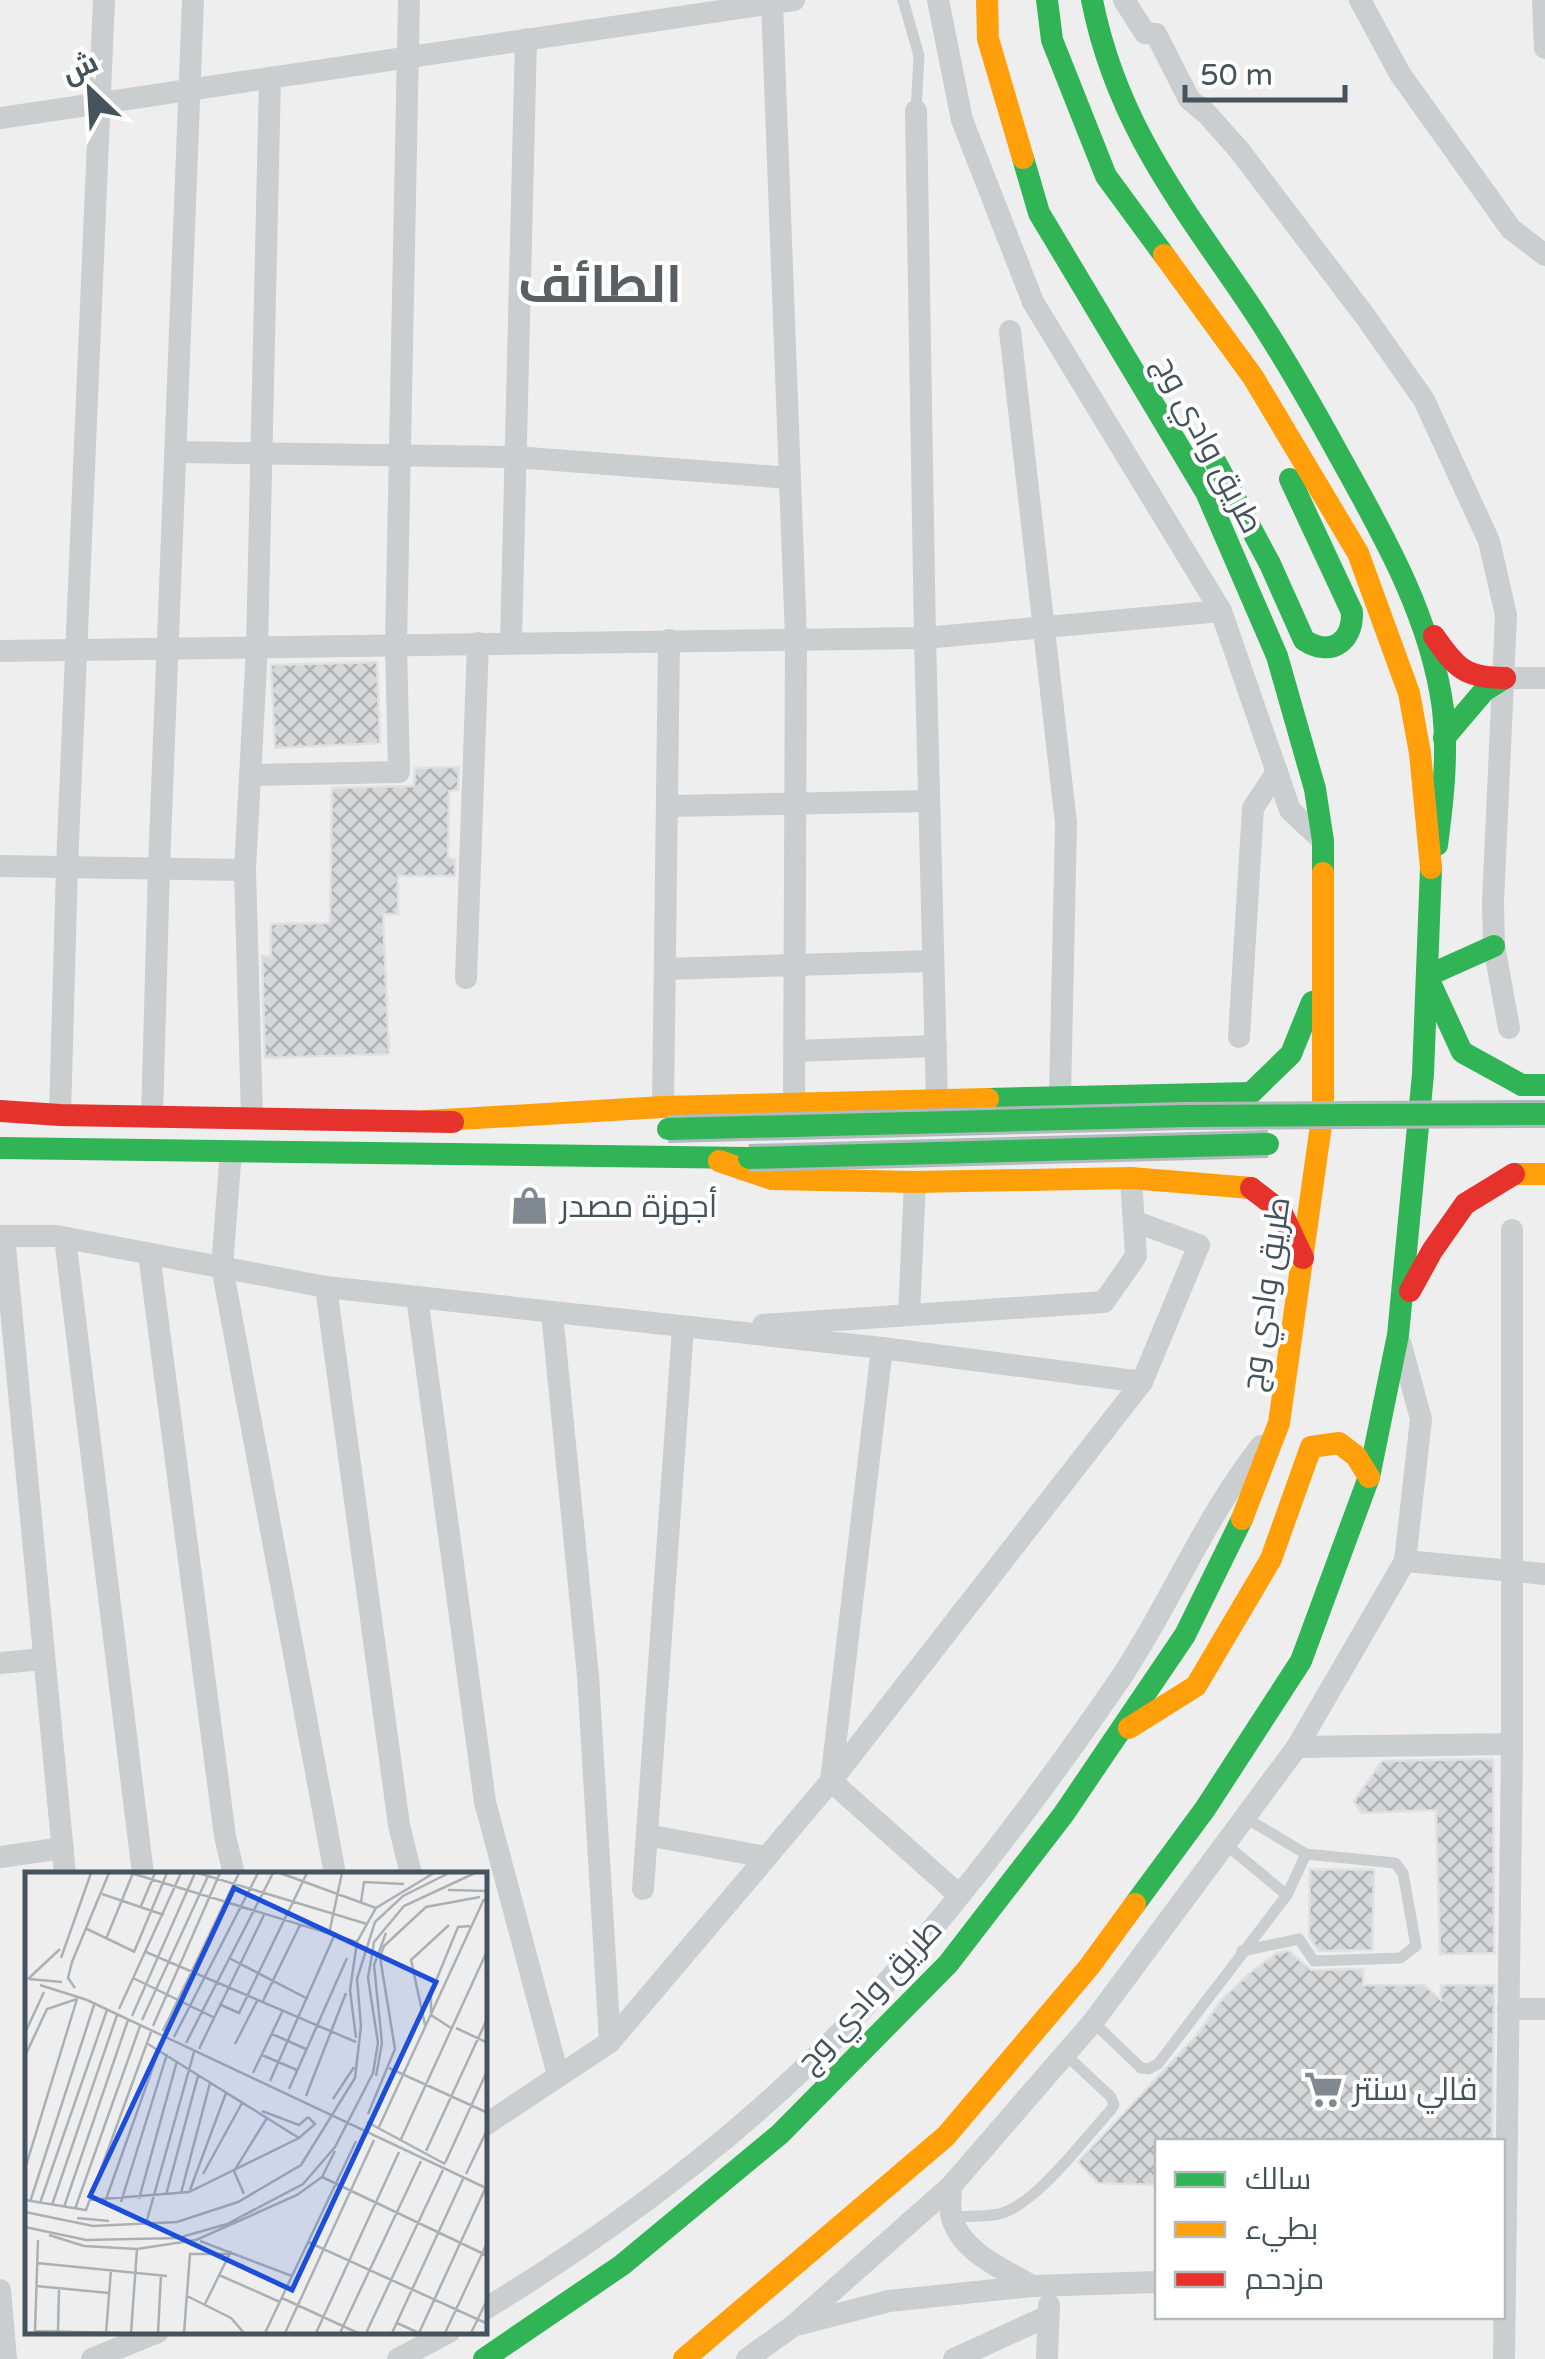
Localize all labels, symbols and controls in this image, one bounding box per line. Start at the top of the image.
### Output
north arrow [40,40,140,140]
scale bar [1185,40,1345,102]
text: ش [56,45,103,91]
text: 50 m [1200,57,1273,94]
district label: الطائف [518,254,682,317]
street label: طريق وادي وج [1141,349,1271,542]
shop icon: أجهزة مصدر [509,1185,551,1227]
place label: أجهزة مصدر [558,1186,717,1226]
street label: طريق وادي وج [1234,1194,1303,1394]
inset map [25,1872,488,2334]
street label: طريق وادي وج [789,1911,954,2084]
supermarket icon: فالي سنتر [1302,2068,1344,2110]
place label: فالي سنتر [1351,2071,1478,2114]
legend [1155,2139,1505,2319]
text: سالك [1245,2161,1311,2198]
text: بطيء [1245,2211,1318,2252]
text: مزدحم [1245,2261,1324,2299]

